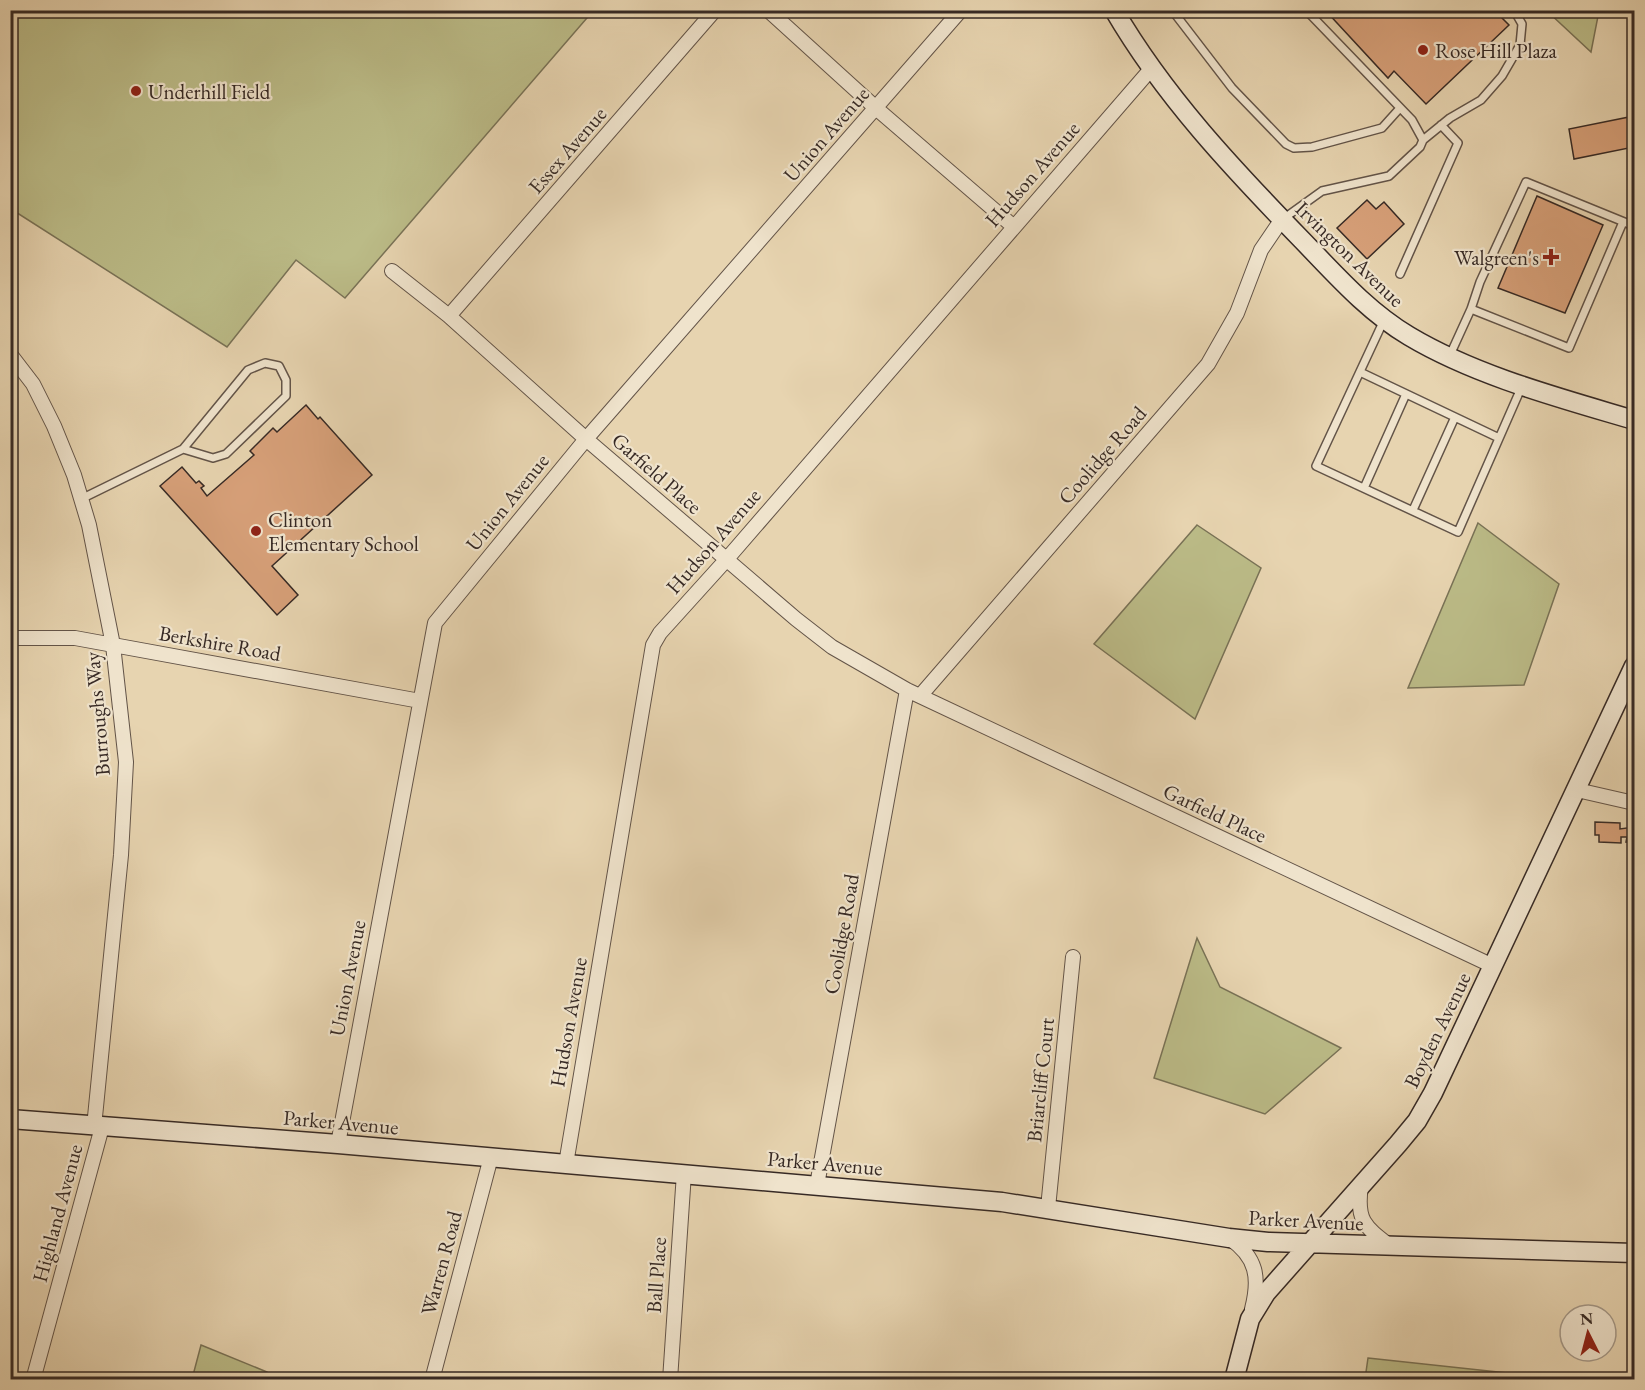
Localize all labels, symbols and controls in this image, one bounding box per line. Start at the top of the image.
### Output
place label: Rose Hill Plaza [1435,37,1557,64]
marker: Rose Hill Plaza [1416,43,1430,57]
place label: Underhill Field [148,78,271,105]
street label: Union Avenue [777,81,875,187]
marker: Underhill Field [129,84,143,98]
street label: Essex Avenue [522,101,612,199]
street label: Hudson Avenue [979,116,1085,232]
street label: Irvington Avenue [1290,195,1410,313]
place label: Walgreen's [1454,244,1539,271]
marker: Walgreen's [1544,250,1558,264]
street label: Coolidge Road [1052,400,1152,510]
street label: Garfield Place [606,426,708,520]
street label: Union Avenue [459,448,555,556]
street label: Hudson Avenue [660,483,766,599]
place label: Clinton Elementary School [268,506,419,557]
marker: Clinton Elementary School [249,524,263,538]
street label: Berkshire Road [157,619,284,667]
street label: Burroughs Way [78,650,116,777]
street label: Garfield Place [1159,777,1271,849]
street label: Coolidge Road [817,871,865,996]
street label: Union Avenue [323,918,371,1038]
street label: Hudson Avenue [543,955,593,1089]
street label: Boyden Avenue [1397,968,1477,1092]
street label: Briarcliff Court [1020,1016,1060,1144]
street label: Parker Avenue [282,1104,400,1140]
street label: Highland Avenue [26,1141,88,1285]
street label: Parker Avenue [766,1145,884,1181]
street label: Parker Avenue [1248,1203,1364,1237]
street label: Warren Road [414,1207,468,1318]
street label: Ball Place [640,1236,672,1314]
north arrow [1558,1303,1618,1363]
text: N [1579,1307,1594,1330]

